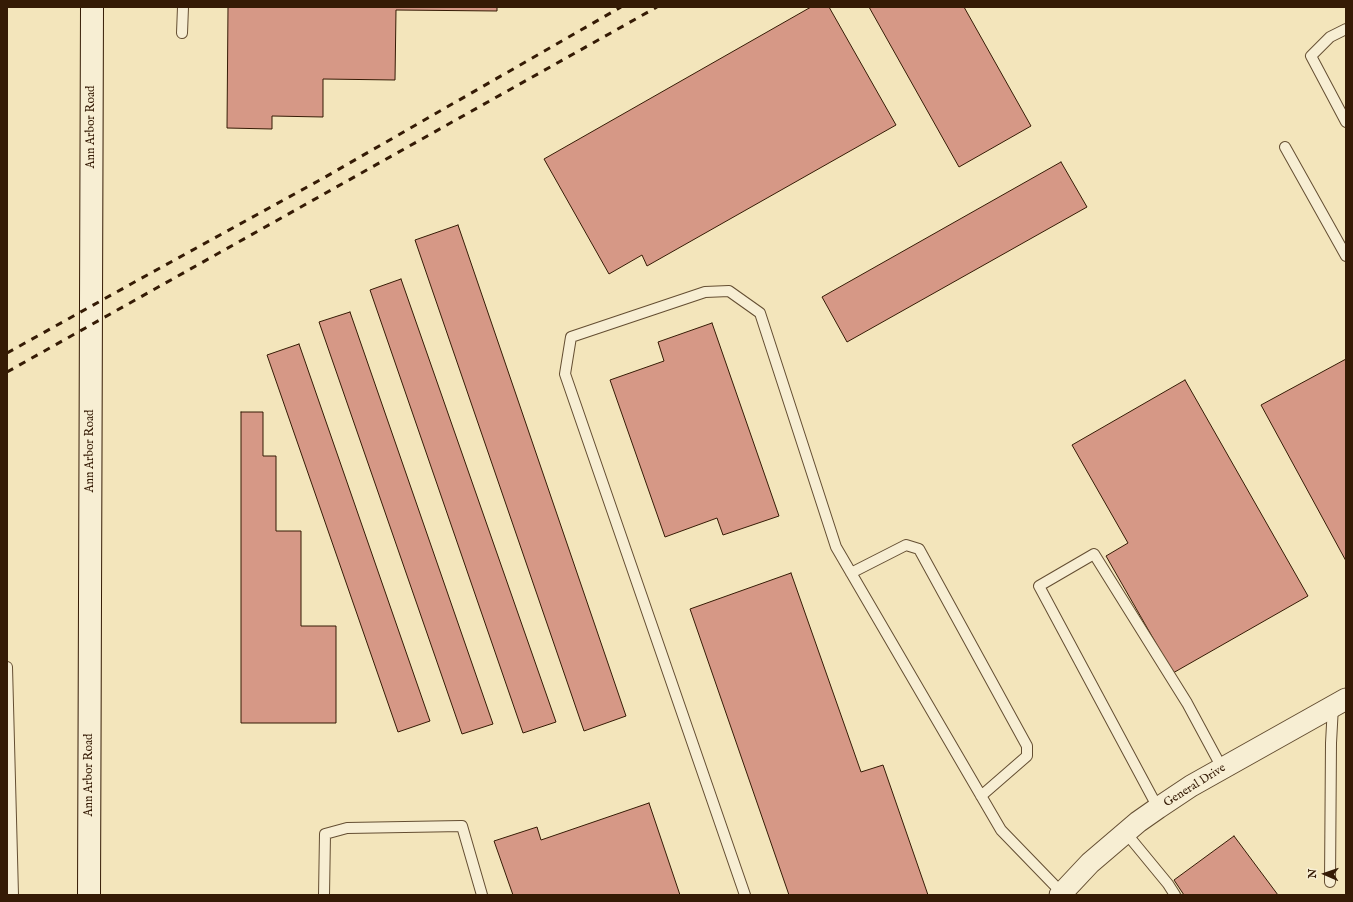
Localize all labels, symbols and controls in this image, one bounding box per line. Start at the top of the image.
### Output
street label: Ann Arbor Road [85,85,99,169]
street label: Ann Arbor Road [84,409,98,493]
street label: Ann Arbor Road [83,733,97,817]
street label: General Drive [1161,761,1229,811]
north arrow [1305,854,1345,894]
text: N [1306,869,1320,879]

